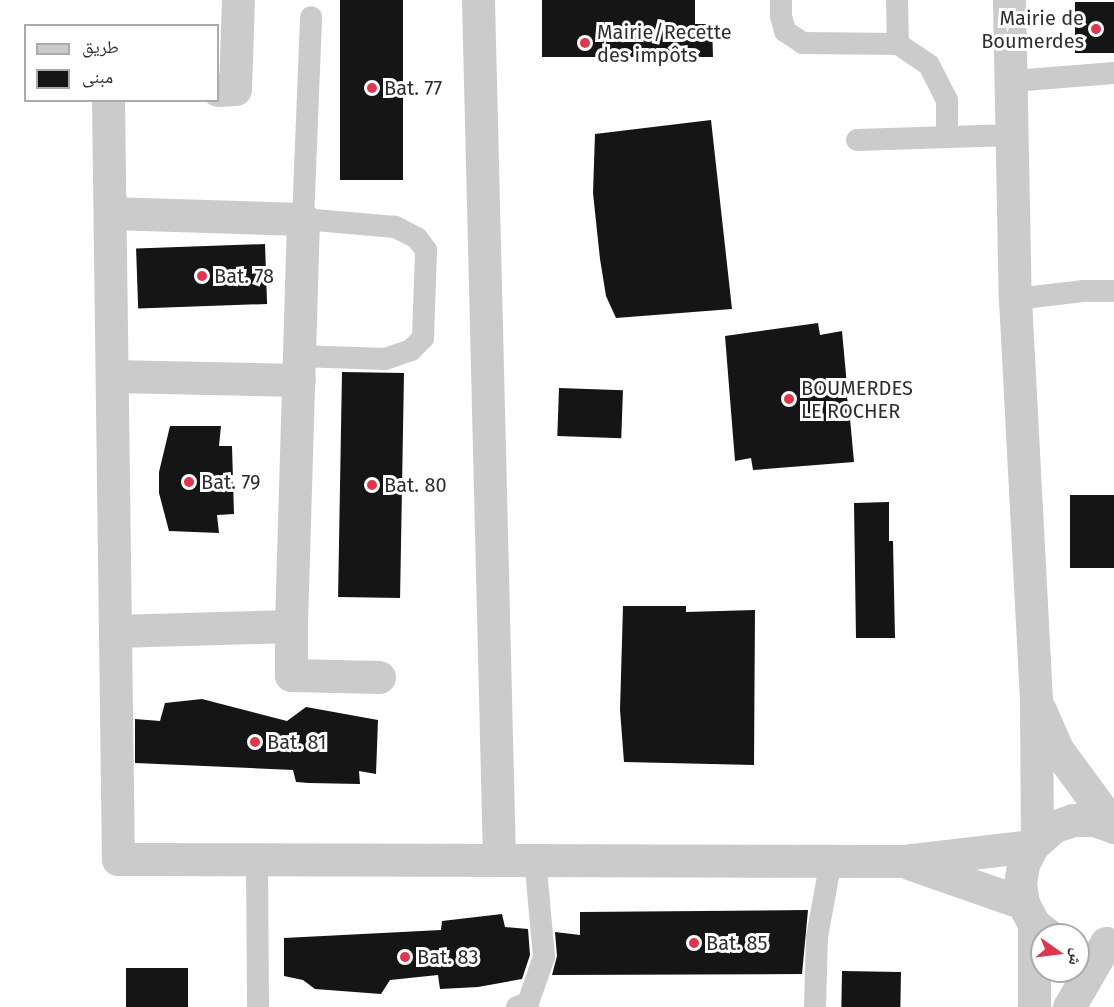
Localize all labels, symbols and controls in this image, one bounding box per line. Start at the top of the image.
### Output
place label: Mairie de Boumerdes [981,6,1084,53]
place label: Mairie/Recette des impôts [597,20,732,67]
marker: Mairie de Boumerdes [1089,22,1103,36]
legend [24,24,219,102]
text: طريق [82,36,119,58]
marker: Mairie/Recette des impôts [578,36,592,50]
text: مبنى [82,66,113,88]
place label: Bat. 77 [384,76,442,100]
marker: Bat. 77 [365,81,379,95]
place label: Bat. 78 [214,264,274,288]
marker: Bat. 78 [195,269,209,283]
place label: BOUMERDES LE ROCHER [801,376,913,423]
marker: BOUMERDES LE ROCHER [782,392,796,406]
place label: Bat. 79 [201,470,260,494]
place label: Bat. 80 [384,473,447,497]
marker: Bat. 79 [182,475,196,489]
marker: Bat. 80 [365,478,379,492]
place label: Bat. 81 [267,730,327,754]
marker: Bat. 81 [248,735,262,749]
north arrow [1030,923,1090,983]
place label: Bat. 85 [706,931,767,955]
marker: Bat. 85 [687,936,701,950]
place label: Bat. 83 [417,945,478,969]
text: ش [1065,946,1087,968]
marker: Bat. 83 [398,950,412,964]

